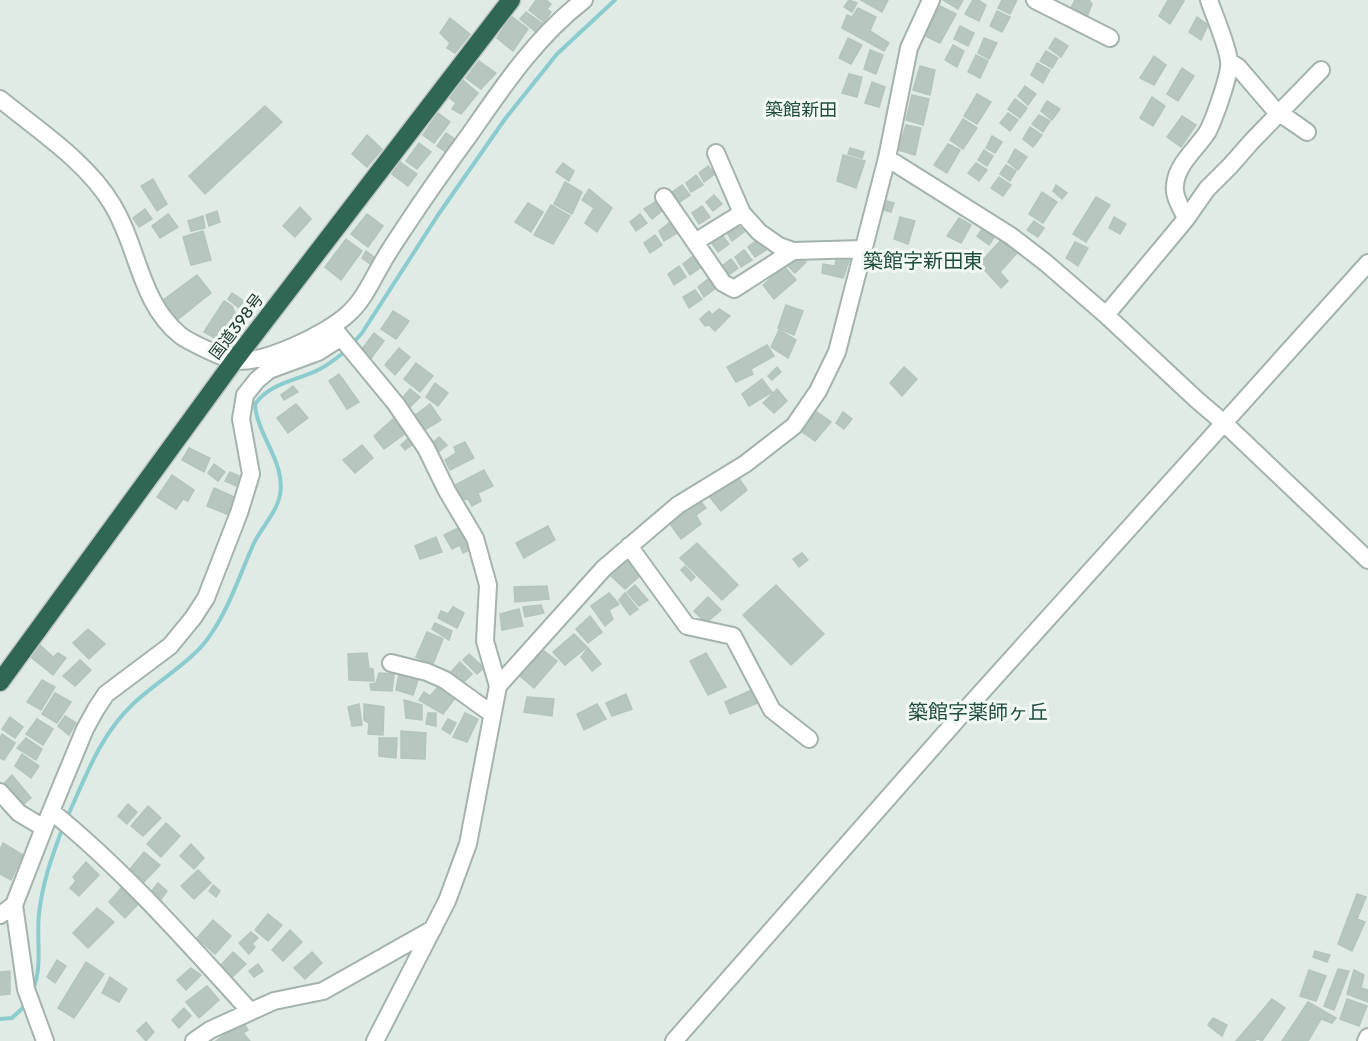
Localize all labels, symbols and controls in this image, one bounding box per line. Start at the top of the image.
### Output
district label: 築館新田 [765,99,837,121]
district label: 築館字新田東 [863,249,983,273]
street label: 国道398号 [206,290,267,363]
district label: 築館字薬師ヶ丘 [908,700,1048,724]

